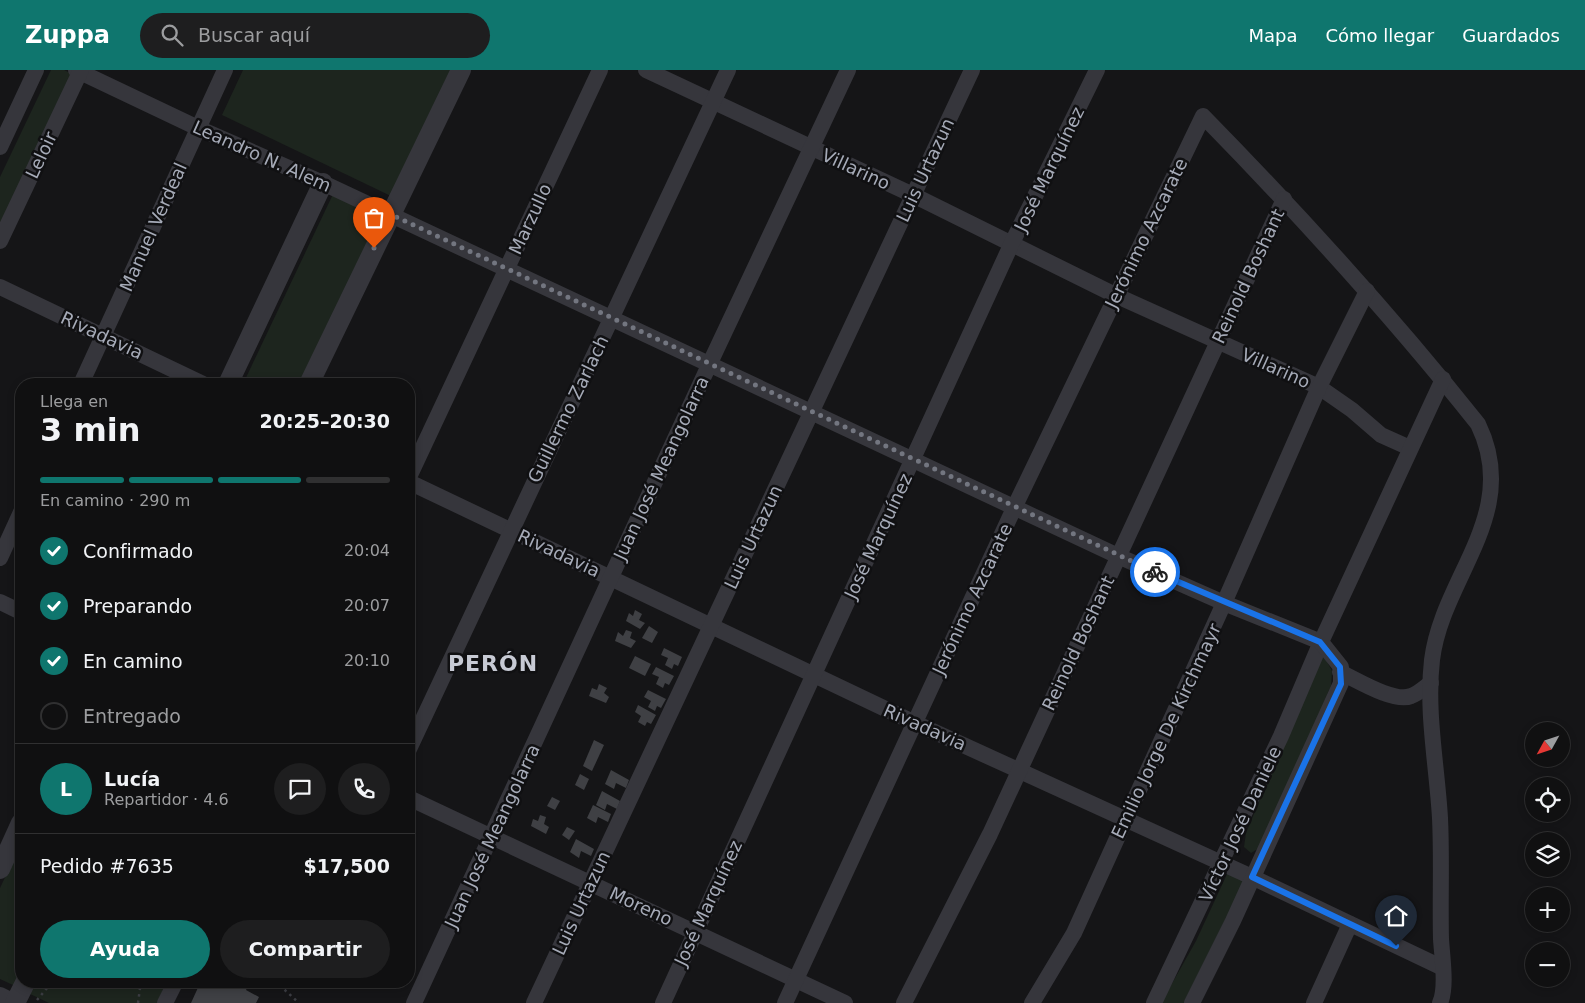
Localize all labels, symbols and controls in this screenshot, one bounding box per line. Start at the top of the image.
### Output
search box [140,13,490,58]
text: Zuppa [25,21,110,49]
icon: search [158,21,186,49]
text: Buscar aquí [198,24,310,46]
text: Mapa [1248,25,1297,46]
text: Cómo llegar [1325,25,1434,46]
text: Guardados [1462,25,1560,46]
street label: José Marquínez [1009,103,1088,236]
street label: Luis Urtazun [892,115,958,225]
street label: Leandro N. Alem [190,116,334,196]
street label: Leloir [21,128,61,182]
street label: Villarino [819,144,893,194]
street label: Jerónimo Azcarate [1100,155,1191,312]
street label: Manuel Verdeal [115,159,191,295]
street label: Marzullo [504,180,556,258]
pin [353,197,395,248]
icon: bag [360,204,388,232]
street label: Reinold Boshant [1208,205,1288,347]
street label: Rivadavia [58,307,146,363]
street label: Guillermo Zarlach [523,332,613,486]
street label: Villarino [1238,344,1314,392]
street label: Juan José Meangolarra [609,373,713,564]
text: Llega en [40,392,108,411]
text: 20:25–20:30 [260,410,390,432]
text: 3 min [40,411,141,449]
street label: José Marquínez [839,470,916,603]
street label: Luis Urtazun [720,482,786,592]
text: En camino · 290 m [40,491,190,510]
street label: Jerónimo Azcarate [927,520,1016,679]
street label: Rivadavia [515,525,603,581]
icon: check [40,537,68,565]
text: Confirmado [83,540,193,562]
text: 20:04 [344,541,390,560]
courier [1130,547,1180,597]
icon: bike [1141,558,1169,586]
street label: Reinold Boshant [1038,572,1118,714]
icon: check [40,592,68,620]
text: Preparando [83,595,192,617]
text: 20:07 [344,596,390,615]
street label: Emilio Jorge De Kirchmayr [1107,620,1225,842]
icon: check [40,647,68,675]
text: En camino [83,650,183,672]
text: 20:10 [344,651,390,670]
district label: PERÓN [448,651,538,676]
street label: Rivadavia [880,699,970,755]
text: Entregado [83,705,181,727]
north arrow [1525,722,1570,768]
map controls [1525,722,1570,987]
street label: Juan José Meangolarra [440,741,544,932]
street label: Víctor José Daniele [1195,743,1285,905]
button: chat [274,763,326,815]
button: phone [338,763,390,815]
text: Lucía [104,768,160,790]
button: locate [1525,777,1570,822]
text: L [60,778,72,800]
text: Repartidor · 4.6 [104,790,229,809]
button: layers [1525,832,1570,877]
street label: José Marquínez [669,837,746,970]
street label: Luis Urtazun [548,848,614,958]
text: Pedido #7635 [40,855,174,877]
text: $17,500 [303,855,390,877]
street label: Moreno [606,882,676,930]
button: + [1525,887,1570,932]
pin [1375,895,1417,946]
icon: home [1382,902,1410,930]
button: Ayuda [40,920,210,978]
button: Compartir [220,920,390,978]
button: − [1525,942,1570,987]

